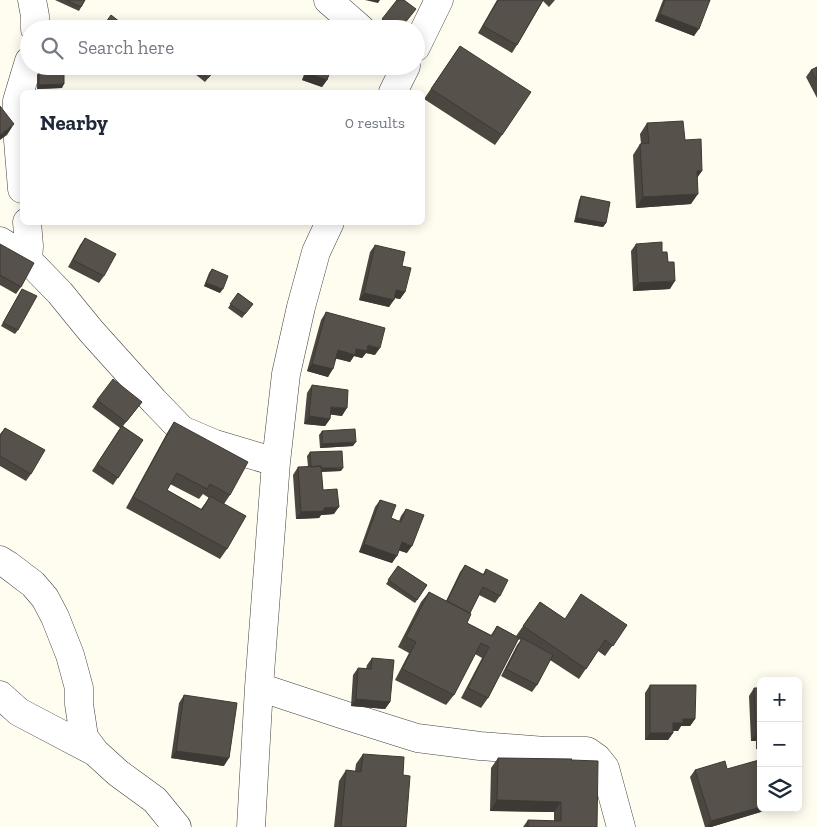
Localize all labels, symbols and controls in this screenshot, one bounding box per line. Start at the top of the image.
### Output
search box [20,20,425,75]
icon: search [38,34,66,62]
text: Search here [78,36,174,59]
text: Nearby [40,110,108,135]
text: 0 results [345,113,405,132]
map controls [757,677,802,812]
button: + [757,677,802,722]
button: − [757,722,802,767]
button: layers [757,767,802,812]

